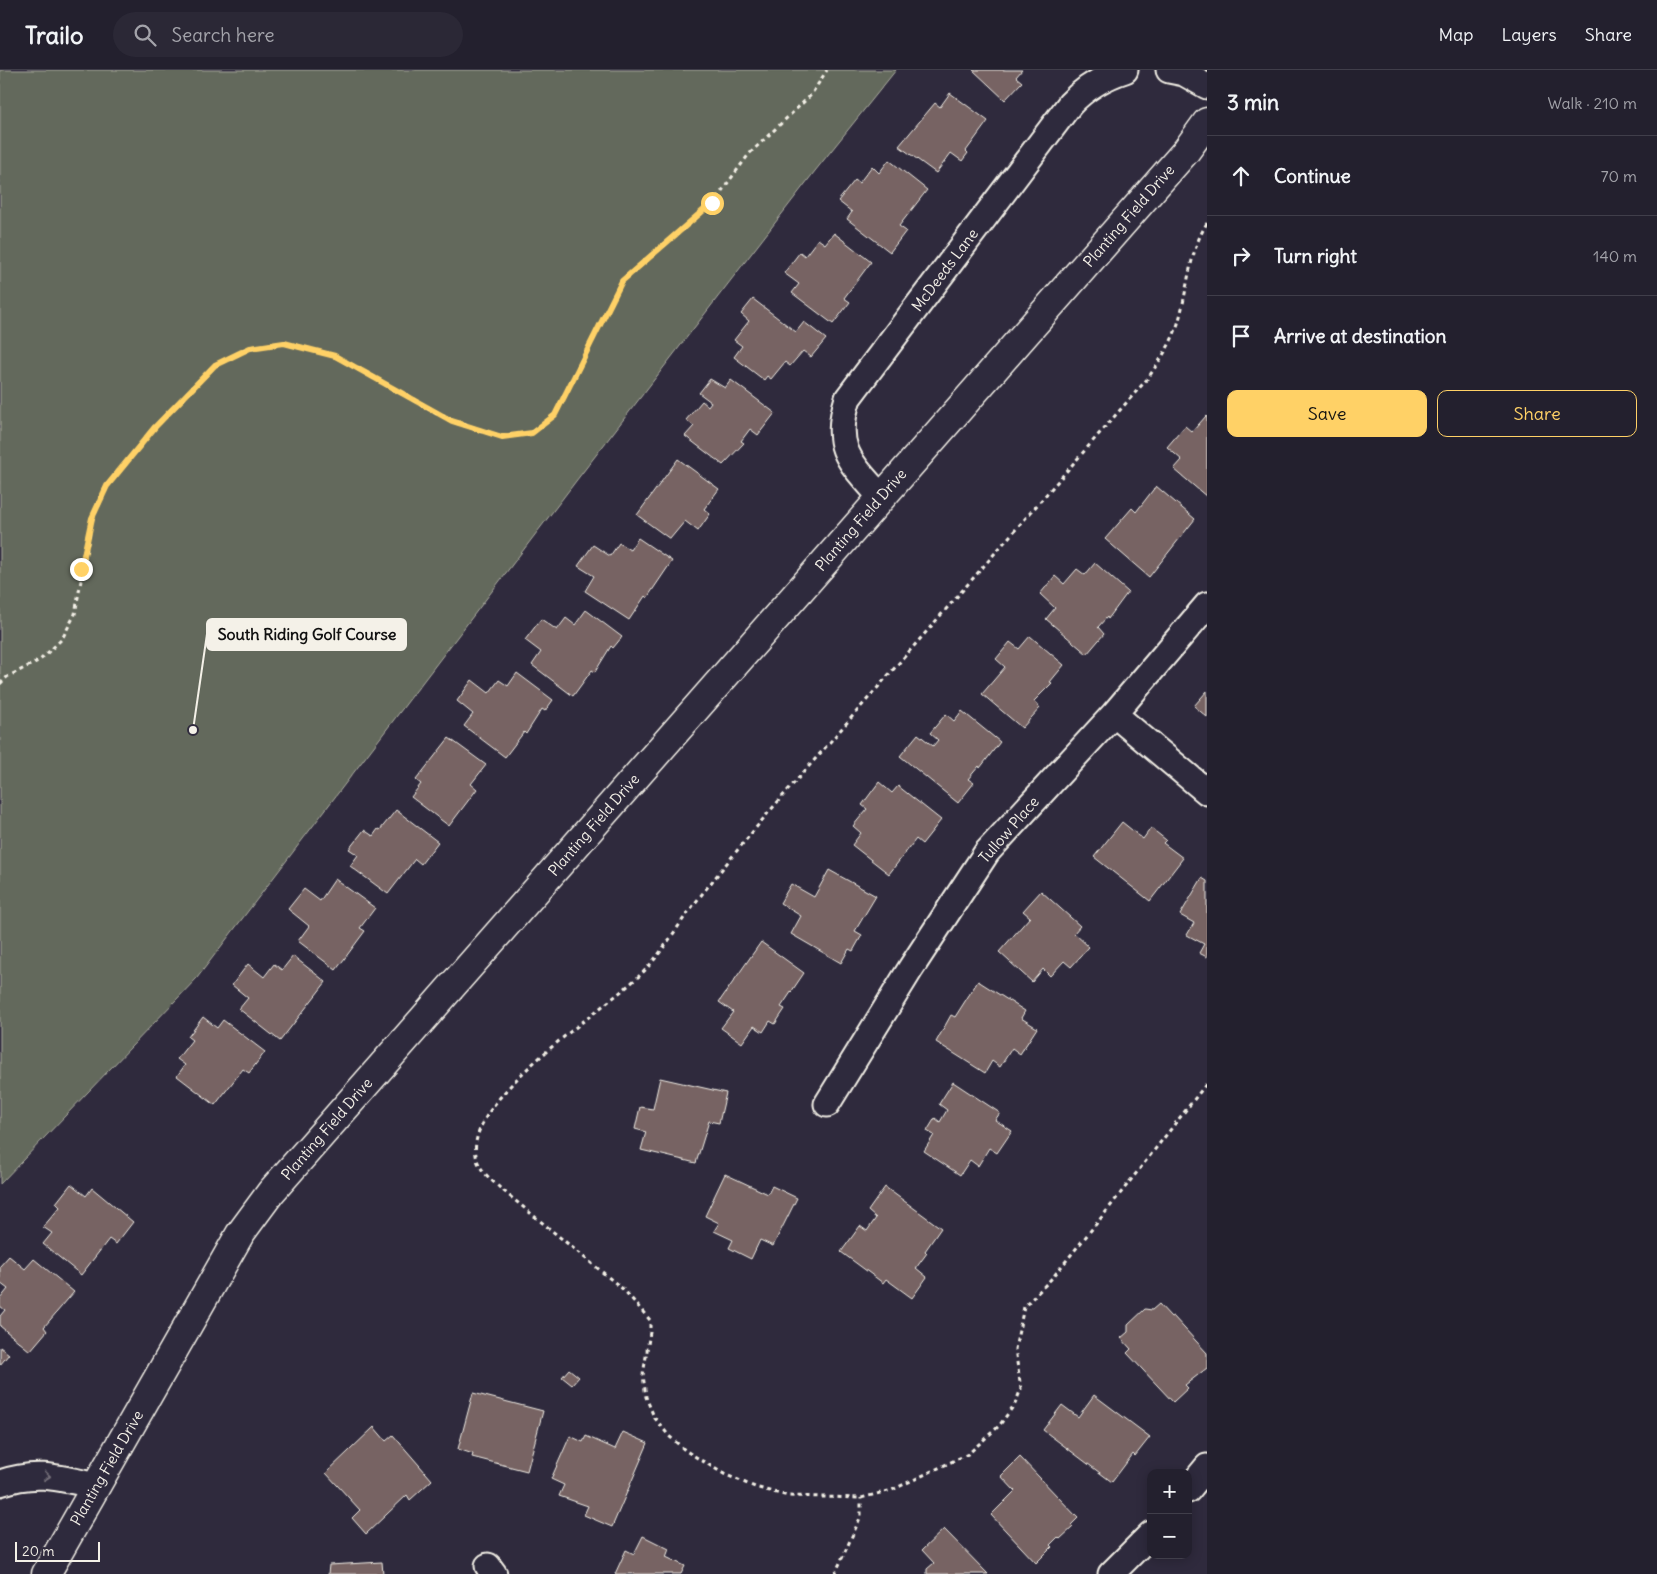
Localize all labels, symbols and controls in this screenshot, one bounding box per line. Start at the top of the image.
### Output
search box [113,12,463,57]
text: Trailo [25,20,83,50]
icon: search [131,21,159,49]
text: Search here [171,23,274,47]
text: Map [1438,23,1473,46]
text: Layers [1501,23,1557,46]
text: Share [1585,23,1632,46]
text: 3 min [1227,89,1279,116]
text: Walk · 210 m [1547,93,1637,113]
street label: Planting Field Drive [1079,160,1178,271]
icon: ahead [1227,162,1255,190]
text: Continue [1274,164,1351,188]
text: 70 m [1601,166,1637,186]
route start [701,192,724,215]
street label: McDeeds Lane [907,224,982,315]
icon: right [1227,242,1255,270]
text: Turn right [1274,244,1357,268]
text: 140 m [1593,246,1637,266]
icon: arrive [1227,322,1255,350]
text: Arrive at destination [1274,324,1447,348]
button: Save [1227,390,1427,437]
button: Share [1437,390,1637,437]
street label: Planting Field Drive [811,464,910,575]
route end [70,558,93,581]
callout: South Riding Golf Course [207,619,406,650]
text: South Riding Golf Course [218,624,397,645]
street label: Planting Field Drive [544,769,643,880]
street label: Tullow Place [974,792,1043,867]
street label: Planting Field Drive [277,1073,376,1184]
street label: Planting Field Drive [66,1407,147,1529]
map controls [1147,1469,1192,1559]
button: + [1147,1469,1192,1514]
one-way arrow [44,1470,52,1481]
button: − [1147,1514,1192,1559]
scale bar [15,1539,100,1562]
text: 20 m [22,1542,55,1560]

